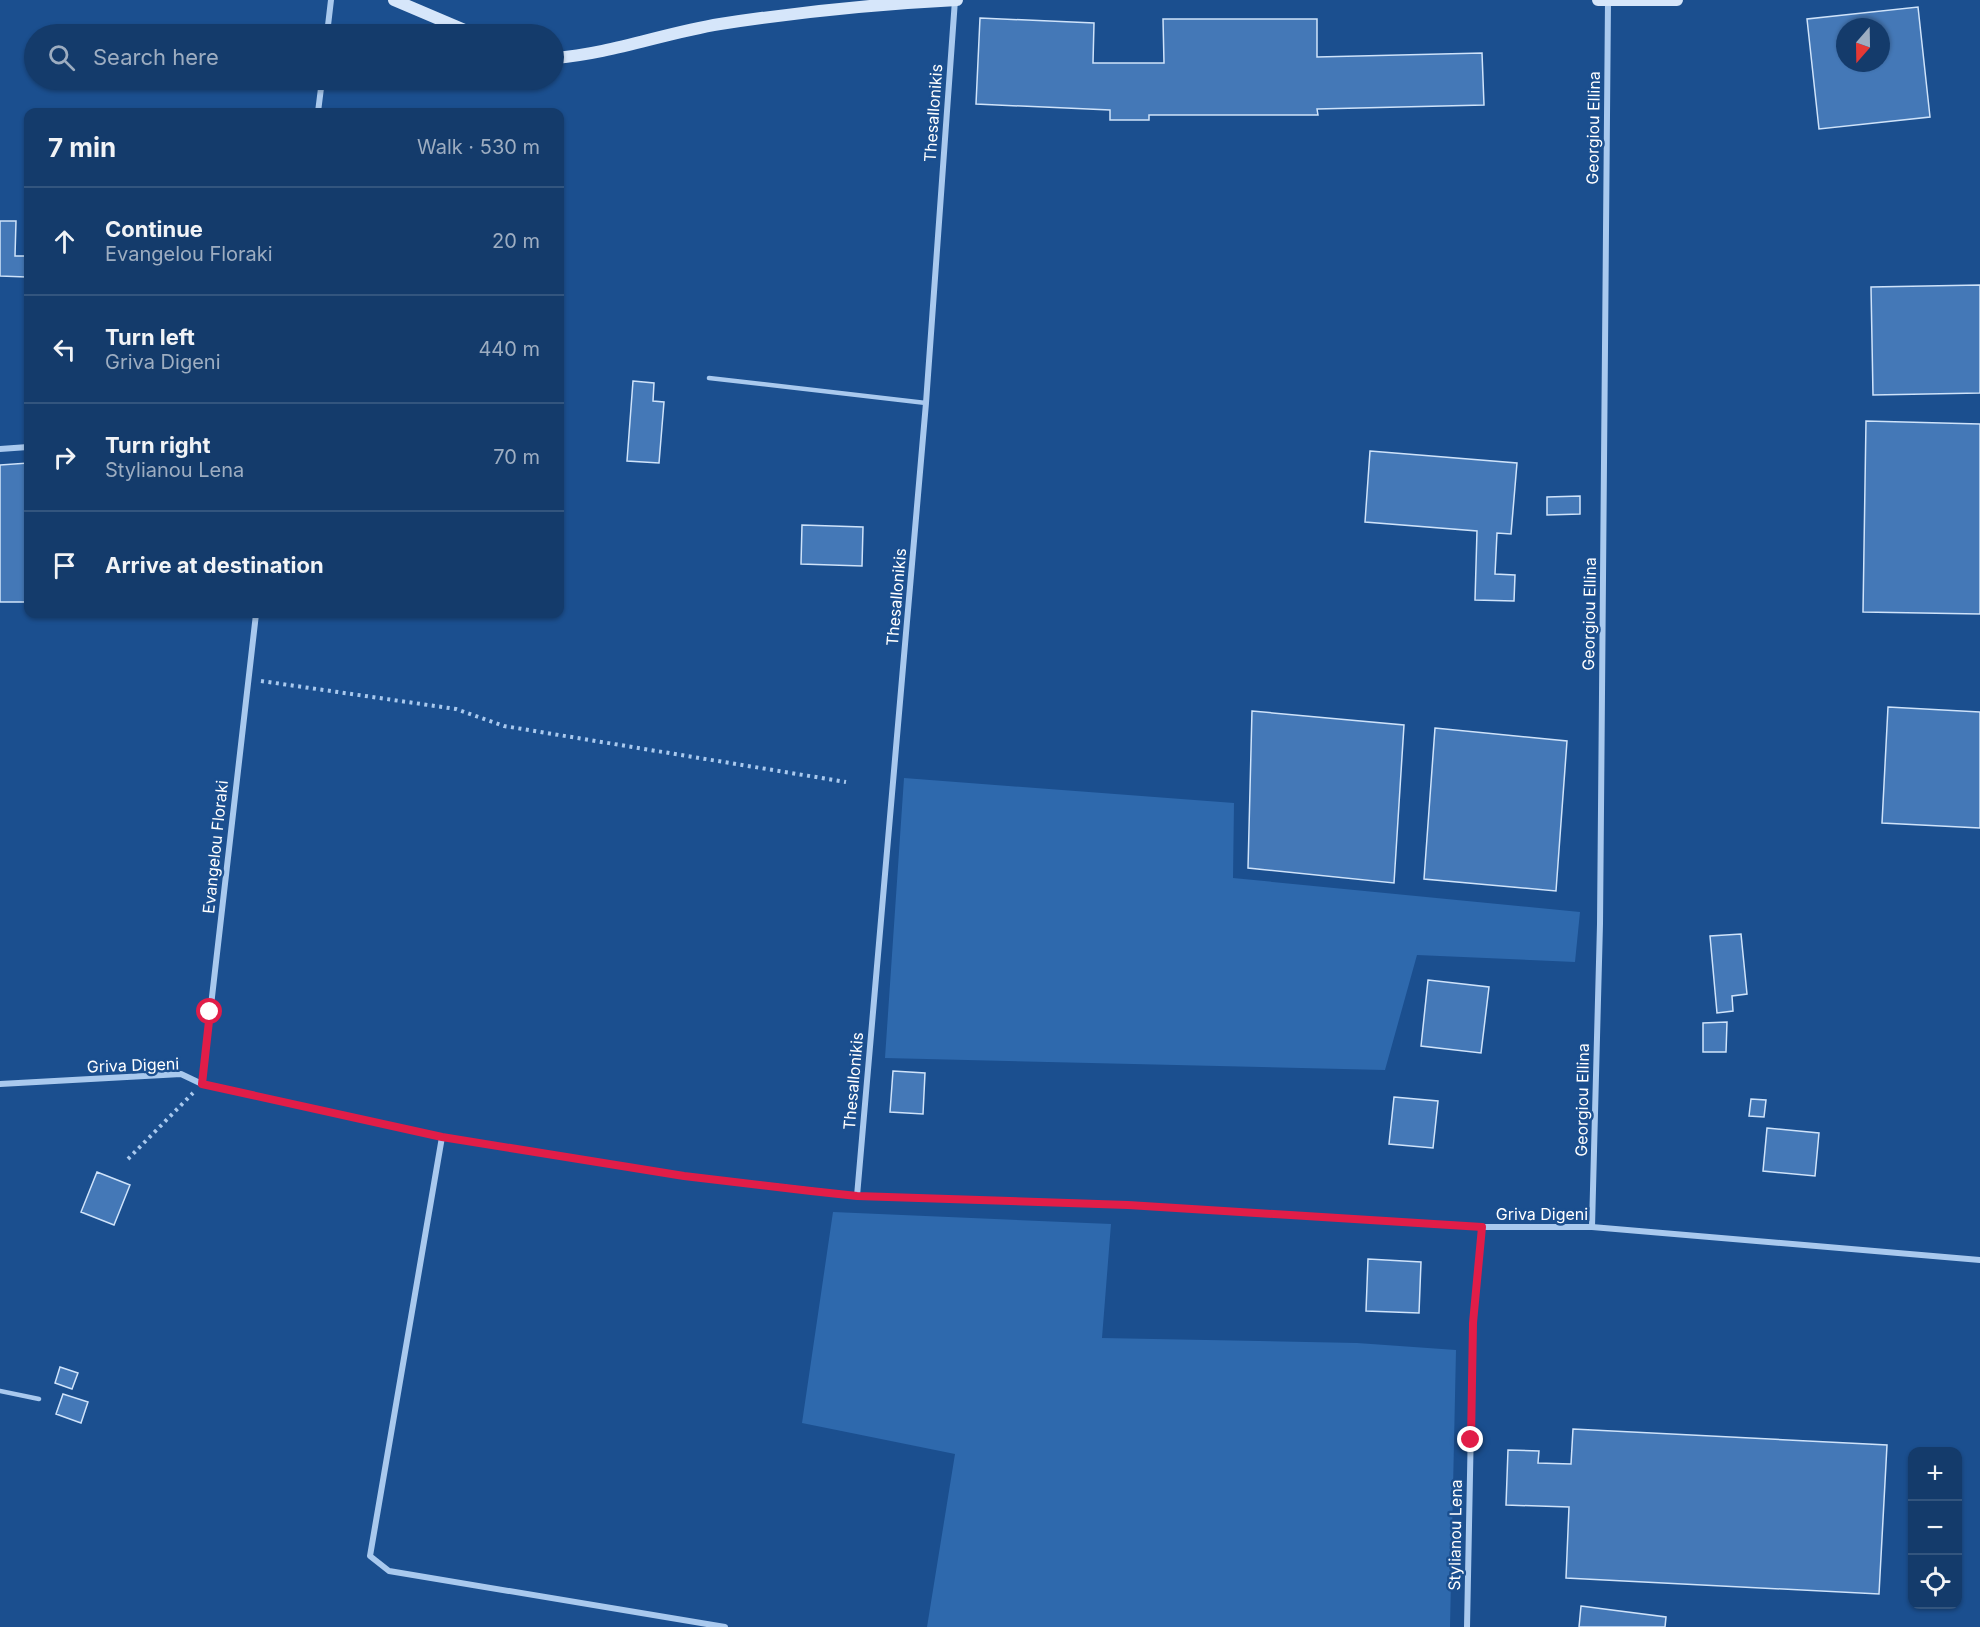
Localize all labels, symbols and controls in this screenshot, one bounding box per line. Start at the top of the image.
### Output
north arrow [1836,18,1890,72]
search box [24,24,564,90]
icon: search [45,41,78,74]
text: Search here [93,44,219,70]
street label: Thesallonikis [920,63,946,163]
street label: Georgiou Ellina [1582,71,1604,185]
text: 7 min [48,132,116,163]
text: Walk · 530 m [417,135,540,159]
text: Continue [105,216,203,242]
icon: ahead [48,225,81,258]
text: 20 m [492,229,540,253]
text: Evangelou Floraki [105,242,273,266]
text: Turn left [105,324,195,350]
icon: left [48,333,81,366]
text: 440 m [478,337,540,361]
text: Griva Digeni [105,350,220,374]
text: Turn right [105,432,211,458]
icon: right [48,441,81,474]
text: 70 m [493,445,540,469]
text: Stylianou Lena [105,458,244,482]
street label: Thesallonikis [882,547,910,647]
icon: arrive [48,549,81,582]
text: Arrive at destination [105,552,324,578]
street label: Georgiou Ellina [1578,557,1600,671]
street label: Evangelou Floraki [198,779,232,915]
route start [196,998,222,1024]
street label: Thesallonikis [839,1031,867,1131]
street label: Georgiou Ellina [1571,1043,1593,1157]
street label: Griva Digeni [86,1053,180,1077]
street label: Griva Digeni [1496,1204,1588,1224]
route end [1457,1426,1483,1452]
map controls [1908,1447,1962,1609]
button: + [1908,1447,1962,1501]
street label: Stylianou Lena [1444,1479,1466,1591]
button: − [1908,1501,1962,1555]
button: locate [1908,1555,1962,1609]

